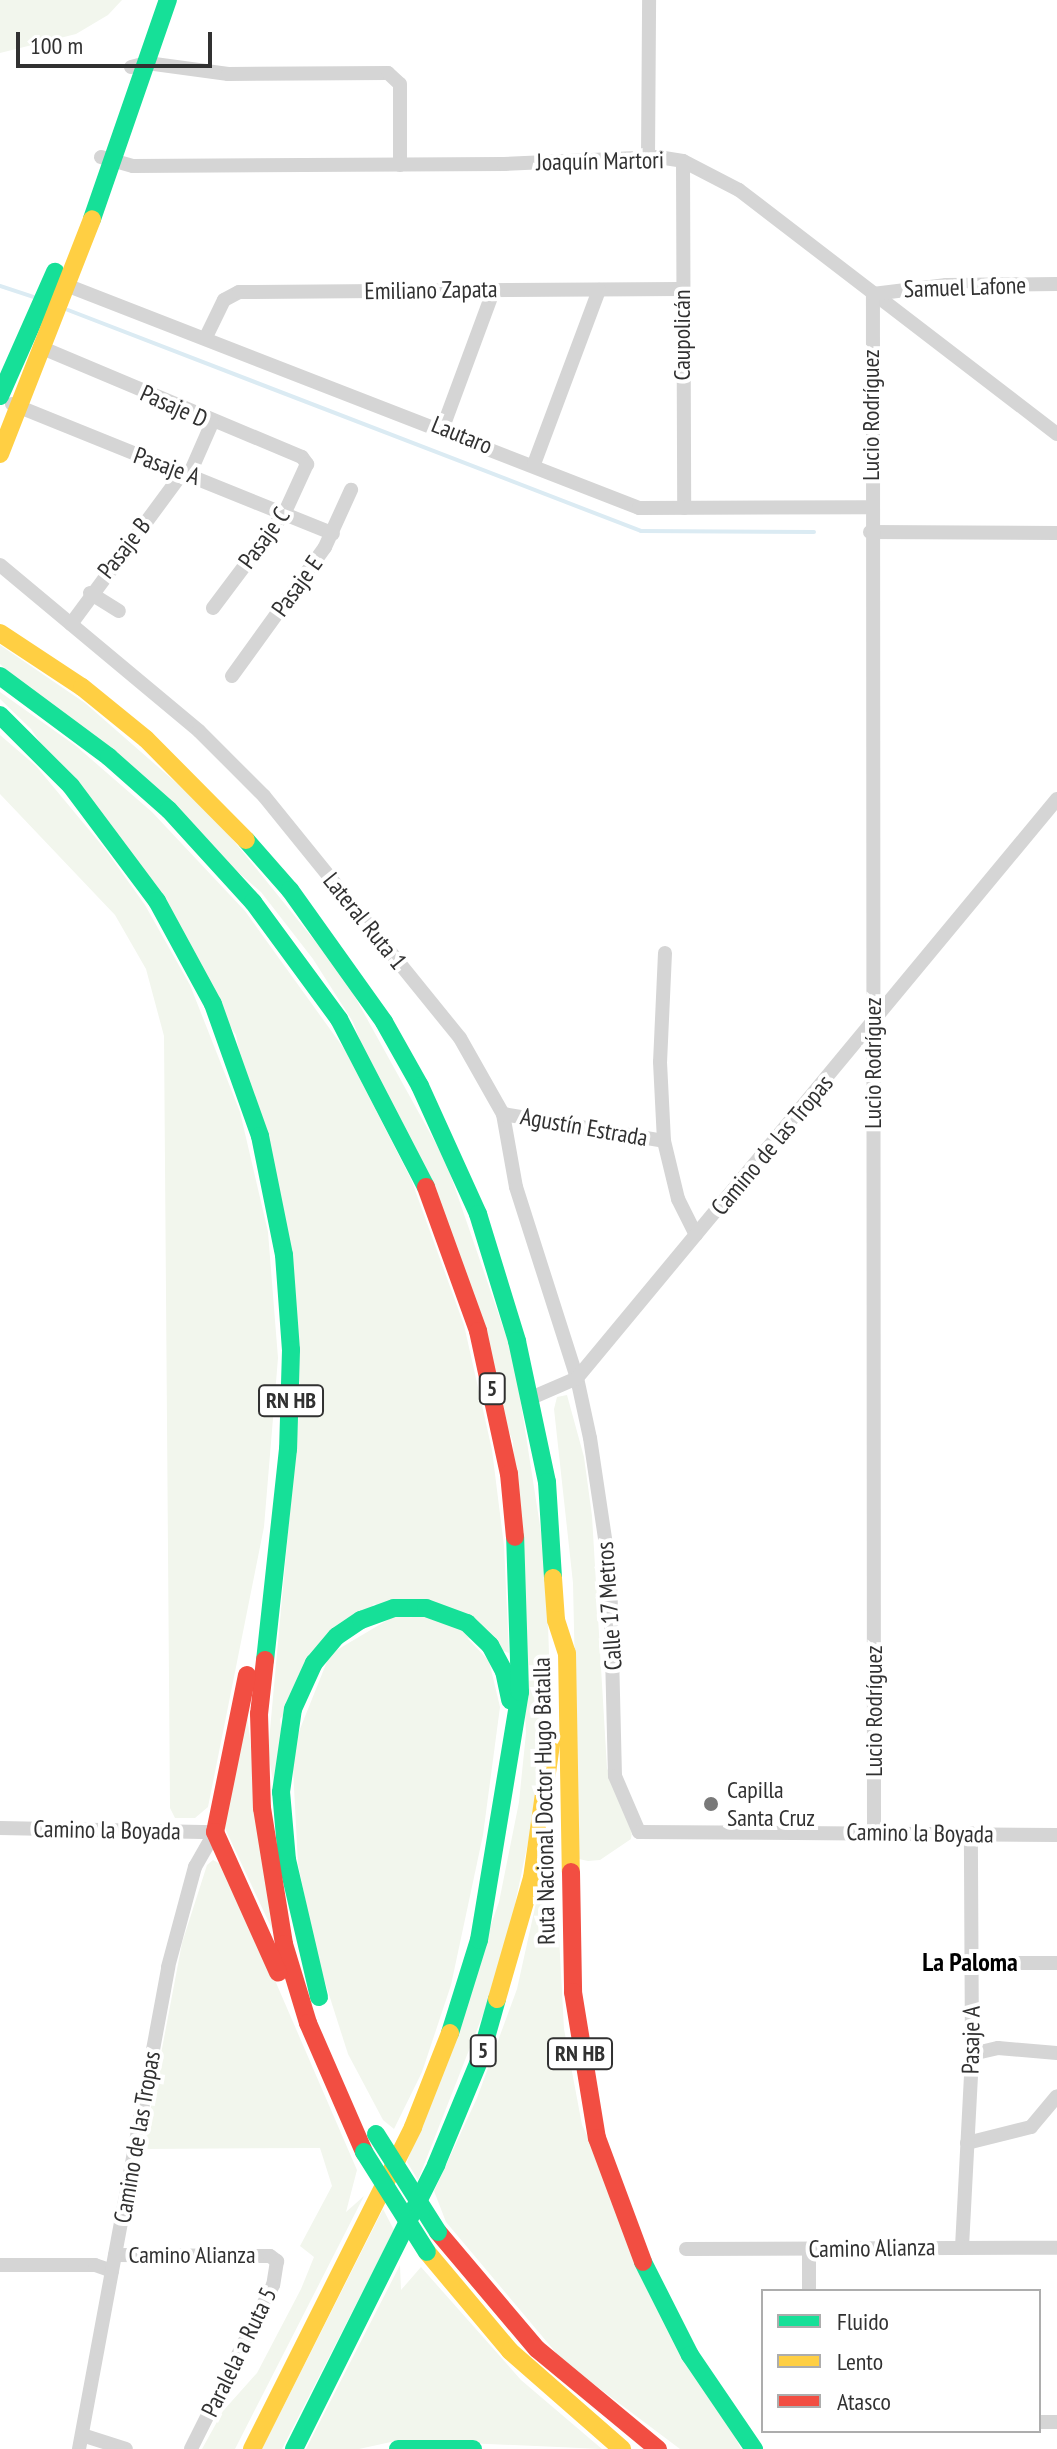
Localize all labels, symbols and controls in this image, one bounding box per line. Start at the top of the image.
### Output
scale bar [20,16,216,66]
text: 100 m [30,30,83,61]
street label: Joaquín Martori [536,145,664,177]
street label: Samuel Lafone [903,270,1027,304]
street label: Emiliano Zapata [364,274,498,306]
street label: Caupolicán [668,290,696,380]
street label: Lucio Rodríguez [857,349,885,481]
street label: Pasaje D [136,379,212,433]
street label: Lautaro [427,410,497,460]
street label: Pasaje A [130,441,204,491]
street label: Pasaje C [232,502,296,574]
street label: Pasaje B [91,512,157,584]
street label: Pasaje E [265,550,329,622]
street label: Lateral Ruta 1 [317,867,413,975]
street label: Lucio Rodríguez [859,997,887,1129]
street label: Camino de las Tropas [705,1069,839,1221]
street label: Agustín Estrada [518,1102,650,1152]
road number: 5 [478,1371,506,1407]
road number: RN HB [257,1383,325,1419]
street label: Calle 17 Metros [590,1540,628,1672]
street label: Lucio Rodríguez [860,1645,888,1777]
street label: Ruta Nacional Doctor Hugo Batalla [527,1657,561,1945]
place label: Capilla Santa Cruz [727,1776,815,1832]
marker: Capilla Santa Cruz [702,1795,720,1813]
street label: Camino la Boyada [33,1814,181,1846]
street label: Camino la Boyada [846,1817,994,1849]
district label: La Paloma [922,1946,1018,1978]
street label: Pasaje A [956,2005,986,2075]
road number: 5 [469,2033,497,2069]
road number: RN HB [546,2036,614,2072]
street label: Camino de las Tropas [108,2048,166,2226]
street label: Camino Alianza [808,2232,936,2264]
street label: Camino Alianza [128,2241,256,2269]
street label: Paralela a Ruta 5 [195,2283,283,2421]
legend [761,2289,1041,2433]
text: Fluido [837,2306,889,2337]
text: Lento [837,2346,883,2377]
text: Atasco [837,2386,891,2417]

